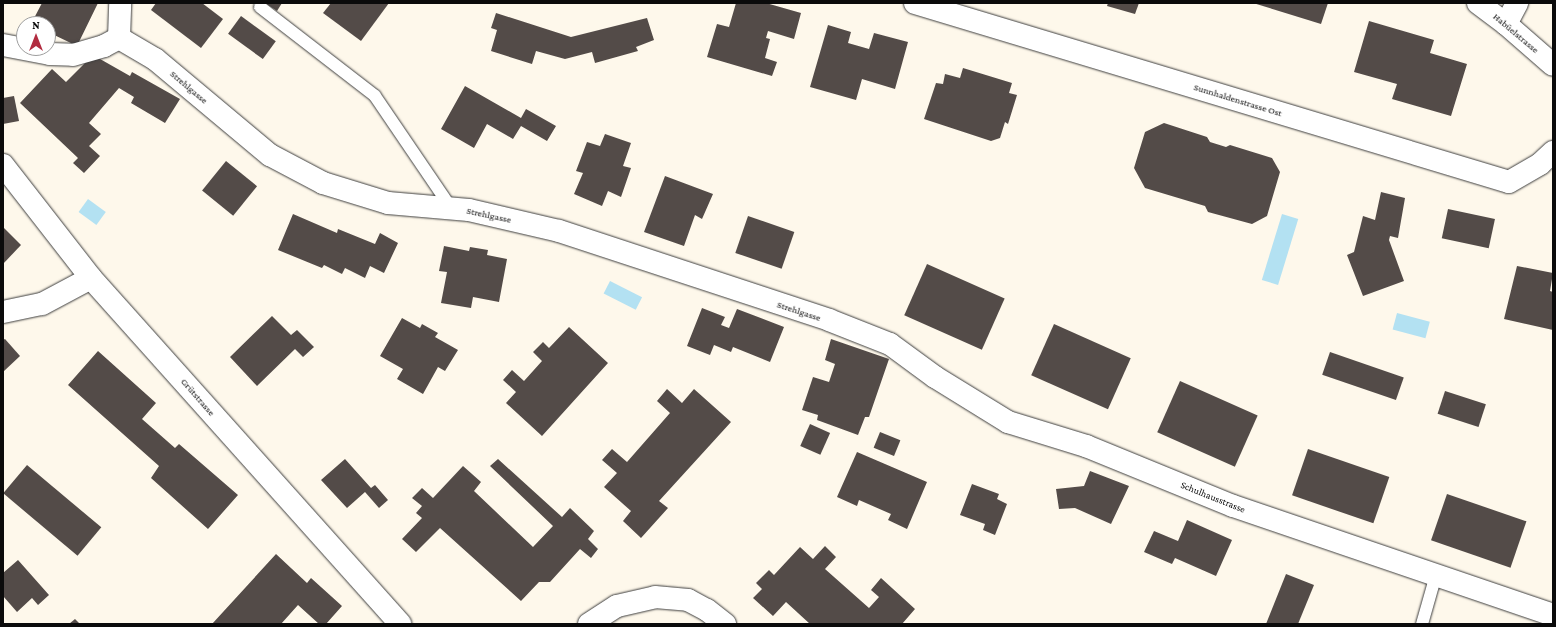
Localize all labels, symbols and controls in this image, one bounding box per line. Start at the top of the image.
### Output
street label: Habüelstrasse [1491,10,1541,56]
north arrow [16,16,56,56]
text: N [32,19,40,31]
street label: Strehlgasse [168,68,210,106]
street label: Sunnhaldenstrasse Ost [1192,81,1284,119]
street label: Strehlgasse [466,204,512,226]
street label: Strehlgasse [776,298,822,324]
street label: Grütstrasse [178,376,218,418]
street label: Schulhausstrasse [1179,479,1247,515]

